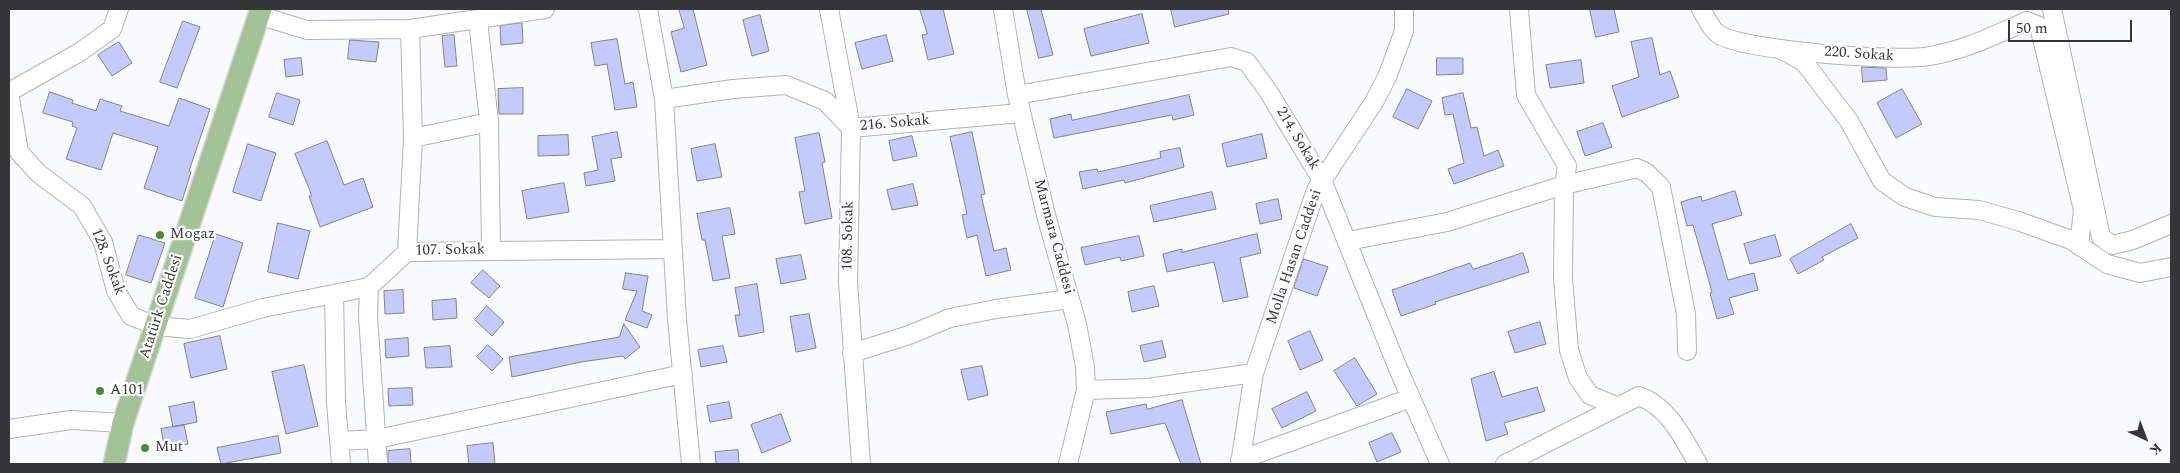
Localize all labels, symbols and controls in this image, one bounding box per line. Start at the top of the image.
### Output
scale bar [2010,10,2134,42]
text: 50 m [2016,17,2048,40]
street label: 220. Sokak [1823,44,1895,66]
street label: 214. Sokak [1271,104,1323,174]
street label: 216. Sokak [859,112,931,136]
street label: Marmara Caddesi [1029,177,1077,297]
street label: Molla Hasan Caddesi [1263,187,1327,327]
street label: 108. Sokak [839,201,859,271]
street label: 128. Sokak [86,226,128,298]
place label: Mogaz [170,226,215,244]
marker: Mogaz [154,229,166,241]
street label: 107. Sokak [415,241,485,261]
street label: Atatürk Caddesi [137,253,187,361]
place label: A101 [110,382,144,400]
marker: A101 [94,385,106,397]
north arrow [2120,413,2170,463]
text: K [2144,438,2167,461]
place label: Mut [155,439,183,457]
marker: Mut [139,442,151,454]

